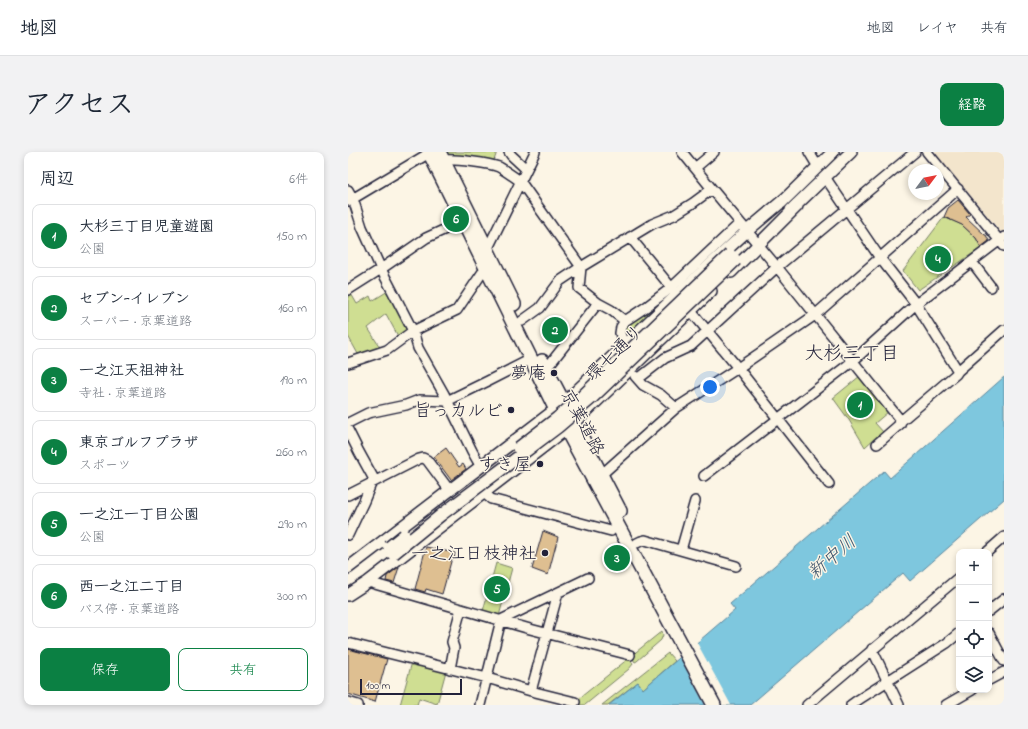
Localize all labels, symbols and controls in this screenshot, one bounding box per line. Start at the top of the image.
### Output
text: 地図 [20,16,58,43]
text: 地図 [867,18,895,39]
text: レイヤ [917,18,958,39]
text: 共有 [980,18,1008,39]
button: 経路 [940,83,1004,126]
text: アクセス [24,86,134,127]
north arrow [908,164,944,200]
text: 周辺 [40,167,74,192]
text: 6件 [289,170,308,189]
pin: 6 [443,204,469,234]
text: 大杉三丁目児童遊園 [79,216,214,238]
text: 1 [52,227,56,246]
text: 150 m [276,227,307,246]
text: 公園 [79,240,105,259]
pin: 4 [925,244,951,274]
text: セブン-イレブン [79,288,190,310]
text: 2 [51,299,57,318]
text: 160 m [278,299,307,318]
text: スーパー · 京葉道路 [79,312,192,331]
pin: 2 [542,315,568,345]
street label: 環七通り [580,320,650,389]
district label: 大杉三丁目 [804,341,900,368]
text: 一之江天祖神社 [79,360,184,382]
place label: 夢庵 [510,362,546,388]
marker: 夢庵 [549,368,559,378]
text: 3 [51,371,57,390]
text: 190 m [280,371,307,390]
your location [700,377,720,397]
text: 寺社 · 京葉道路 [79,384,166,403]
street label: 京葉道路 [553,385,610,461]
pin: 1 [847,390,873,420]
place label: 旨っカルビ [414,399,503,425]
marker: 旨っカルビ [506,405,516,415]
text: 東京ゴルフプラザ [79,432,198,454]
text: 4 [51,443,57,462]
text: 260 m [276,443,307,462]
place label: すき屋 [478,453,532,479]
text: スポーツ [79,456,131,475]
marker: すき屋 [535,459,545,469]
text: 一之江一丁目公園 [79,504,199,526]
text: 5 [50,515,58,534]
text: 290 m [278,515,307,534]
text: 公園 [79,528,105,547]
water label: 新中川 [802,529,863,587]
place label: 一之江日枝神社 [411,542,537,568]
pin: 3 [604,543,630,573]
marker: 一之江日枝神社 [540,548,550,558]
map controls [956,549,992,693]
button: + [956,549,992,585]
pin: 5 [484,574,510,604]
text: 西一之江二丁目 [79,576,184,598]
button: − [956,585,992,621]
text: 6 [51,587,57,606]
text: 300 m [277,587,307,606]
text: バス停 · 京葉道路 [79,600,179,619]
button: locate [956,621,992,657]
button: 保存 [40,648,170,691]
button: 共有 [178,648,308,691]
button: layers [956,657,992,693]
scale bar [360,677,462,696]
text: 100 m [366,678,390,694]

